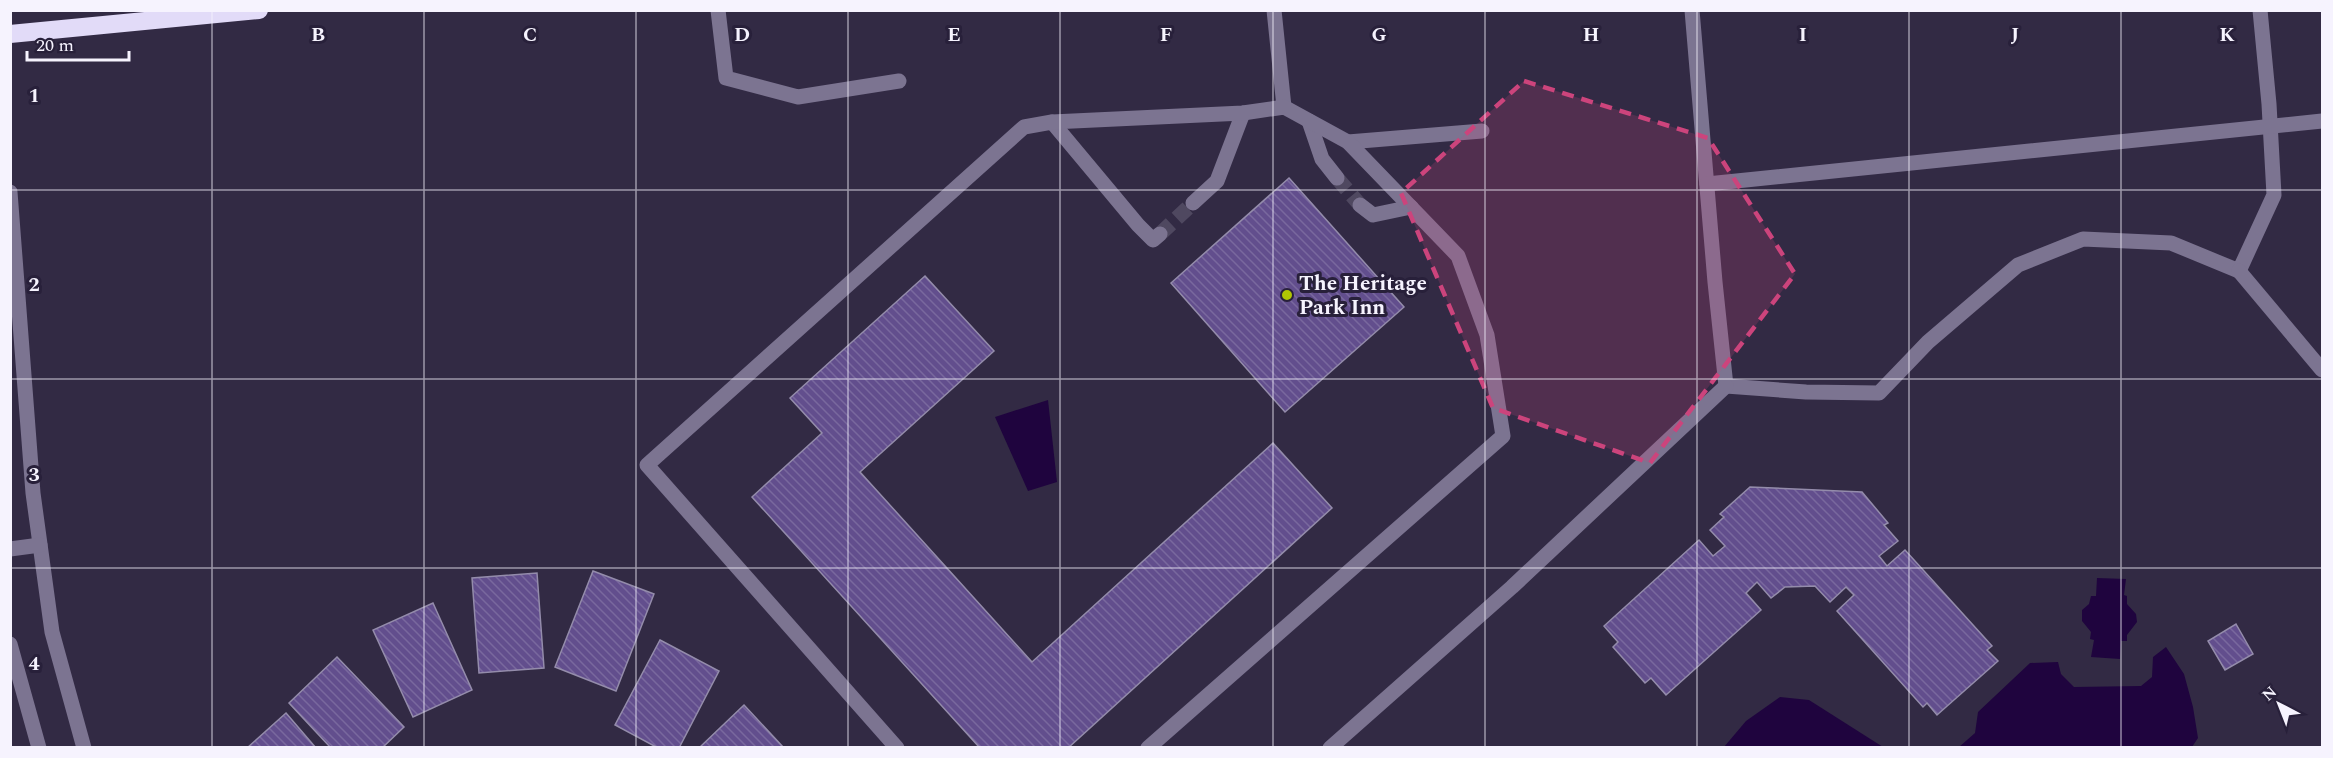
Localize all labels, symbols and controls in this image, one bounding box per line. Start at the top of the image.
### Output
text: B [311,20,325,50]
text: C [523,20,537,50]
text: D [734,20,750,50]
text: E [947,20,961,50]
text: F [1160,20,1172,50]
text: G [1371,20,1387,50]
text: H [1583,20,1599,50]
text: I [1799,20,1807,50]
text: J [2011,20,2019,50]
text: K [2219,20,2235,50]
scale bar [27,24,129,62]
text: 20 m [36,32,74,59]
text: 1 [28,81,40,111]
place label: The Heritage Park Inn [1299,268,1427,324]
text: 2 [28,270,40,300]
marker: The Heritage Park Inn [1280,288,1294,302]
text: 3 [28,460,40,490]
text: 4 [28,649,40,679]
north arrow [2249,674,2309,734]
text: N [2257,680,2283,707]

